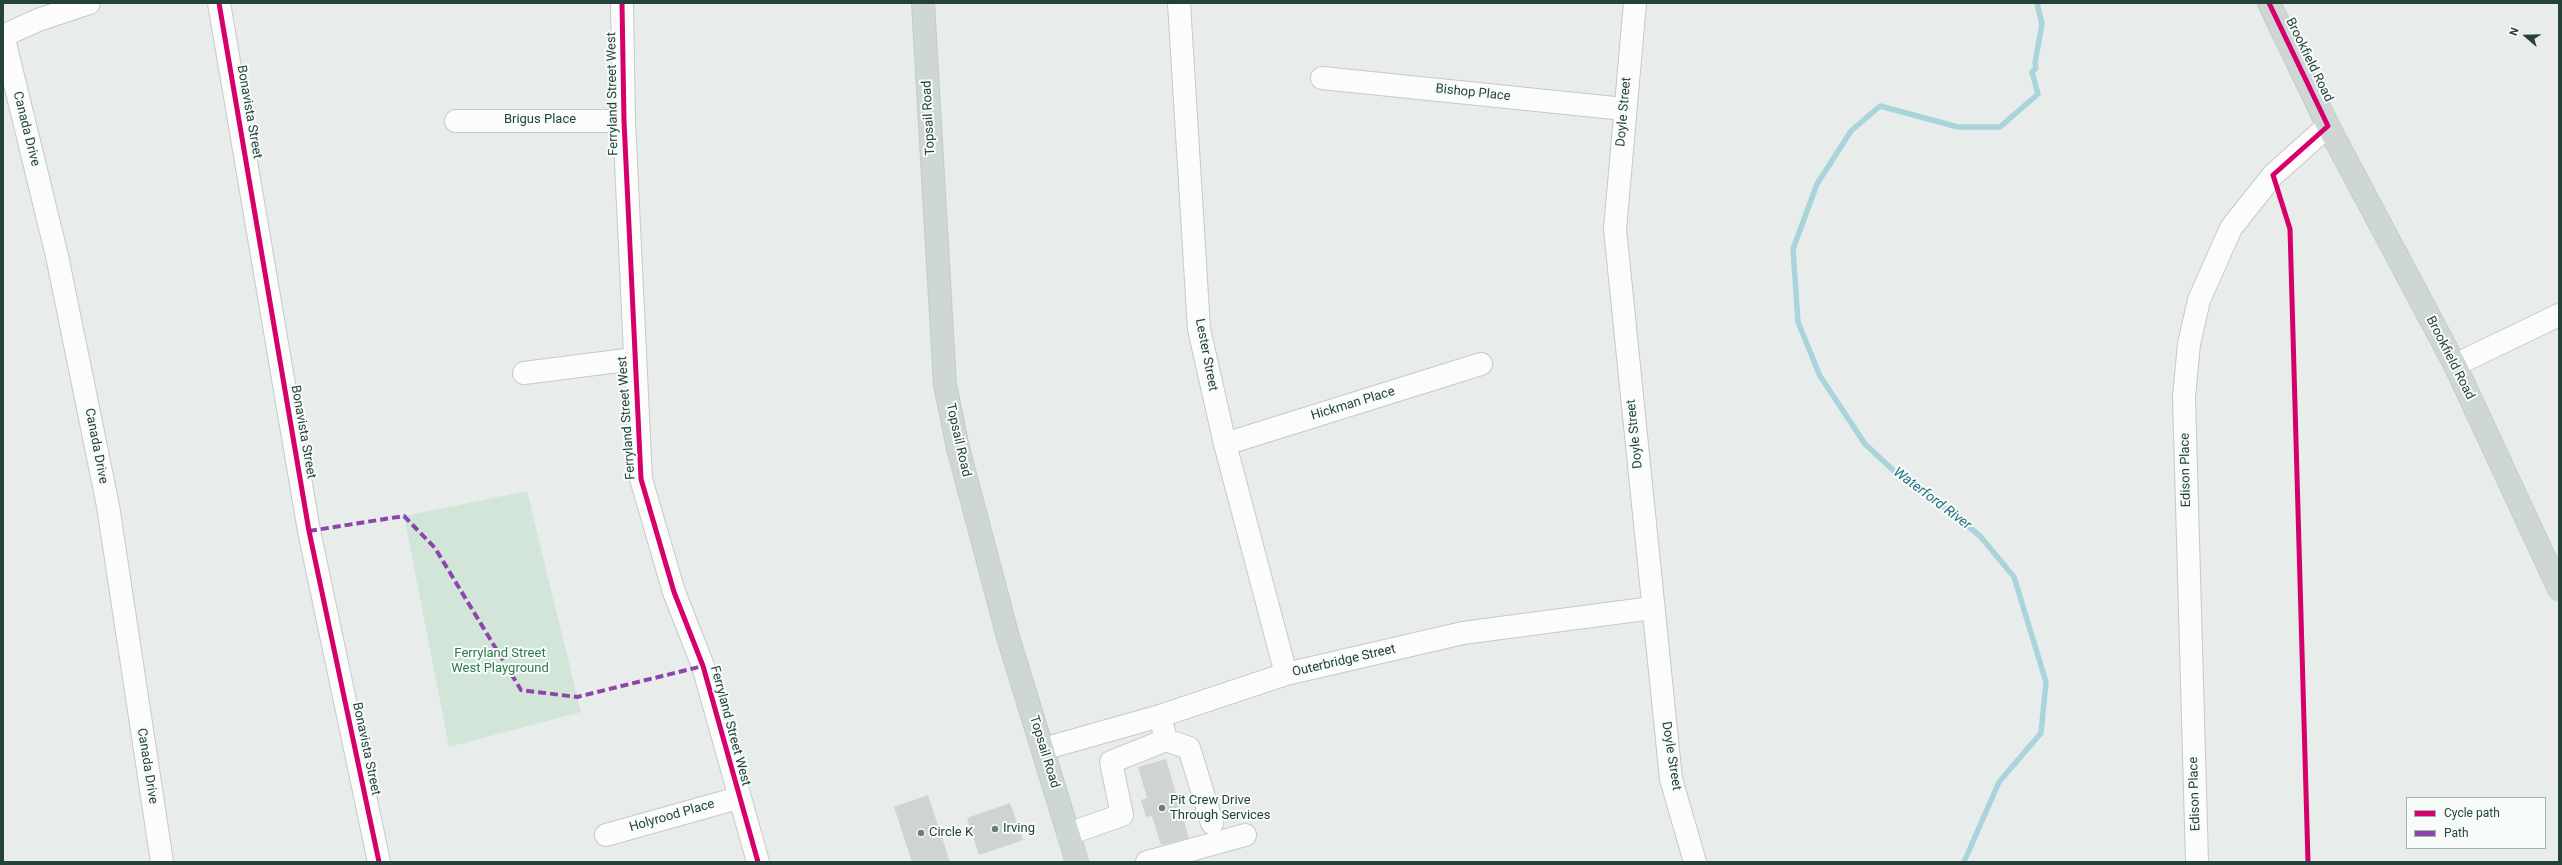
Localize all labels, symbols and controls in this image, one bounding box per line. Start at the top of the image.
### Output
street label: Brookfield Road [2282,15,2336,105]
north arrow [2506,16,2546,56]
text: N [2507,26,2522,38]
street label: Ferryland Street West [604,32,622,156]
street label: Bonavista Street [233,64,265,160]
street label: Doyle Street [1613,77,1635,147]
street label: Topsail Road [919,80,939,156]
street label: Bishop Place [1435,81,1511,105]
street label: Canada Drive [9,90,43,168]
street label: Brigus Place [504,112,576,128]
street label: Brookfield Road [2422,314,2478,402]
street label: Lester Street [1191,317,1221,393]
street label: Ferryland Street West [615,356,639,480]
street label: Bonavista Street [287,384,319,480]
street label: Hickman Place [1309,384,1397,424]
street label: Doyle Street [1624,399,1646,469]
street label: Topsail Road [942,402,974,478]
street label: Canada Drive [81,407,111,485]
street label: Edison Place [2178,433,2194,507]
water label: Waterford River [1890,464,1974,534]
street label: Outerbridge Street [1291,642,1397,680]
park label: Ferryland Street West Playground [451,646,549,677]
street label: Ferryland Street West [706,664,754,788]
street label: Bonavista Street [349,701,383,797]
street label: Topsail Road [1026,714,1062,790]
street label: Doyle Street [1658,720,1684,792]
street label: Canada Drive [133,727,161,805]
street label: Edison Place [2186,757,2204,831]
place label: Pit Crew Drive Through Services [1170,793,1270,824]
street label: Holyrood Place [628,796,716,836]
legend [2406,797,2546,849]
marker: Pit Crew Drive Through Services [1157,803,1167,813]
text: Cycle path [2444,806,2500,820]
place label: Irving [1003,821,1035,837]
marker: Irving [990,824,1000,834]
place label: Circle K [929,825,973,841]
text: Path [2444,826,2469,840]
marker: Circle K [916,828,926,838]

